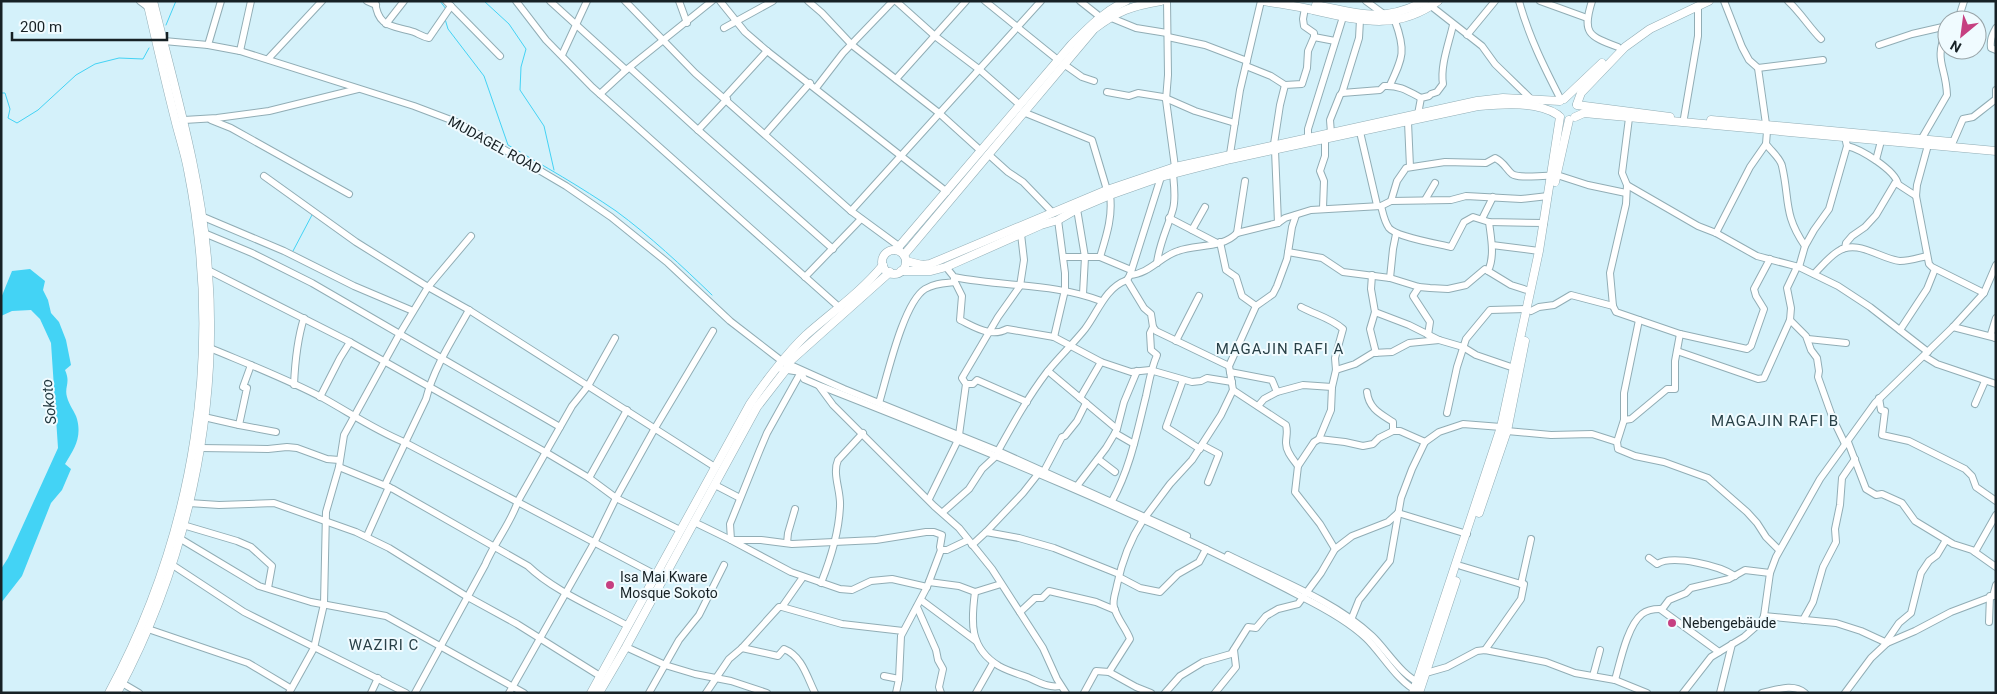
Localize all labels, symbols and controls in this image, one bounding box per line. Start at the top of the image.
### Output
scale bar [12,10,168,42]
north arrow [1937,10,1987,60]
text: 200 m [20,18,62,36]
text: N [1947,37,1964,56]
street label: MUDAGEL ROAD [445,113,545,177]
district label: MAGAJIN RAFI A [1216,340,1344,358]
water label: Sokoto [38,378,60,426]
district label: MAGAJIN RAFI B [1711,412,1839,430]
place label: Isa Mai Kware Mosque Sokoto [620,569,718,601]
marker: Isa Mai Kware Mosque Sokoto [604,579,616,591]
place label: Nebengebäude [1682,615,1776,631]
marker: Nebengebäude [1666,617,1678,629]
district label: WAZIRI C [349,636,419,654]

